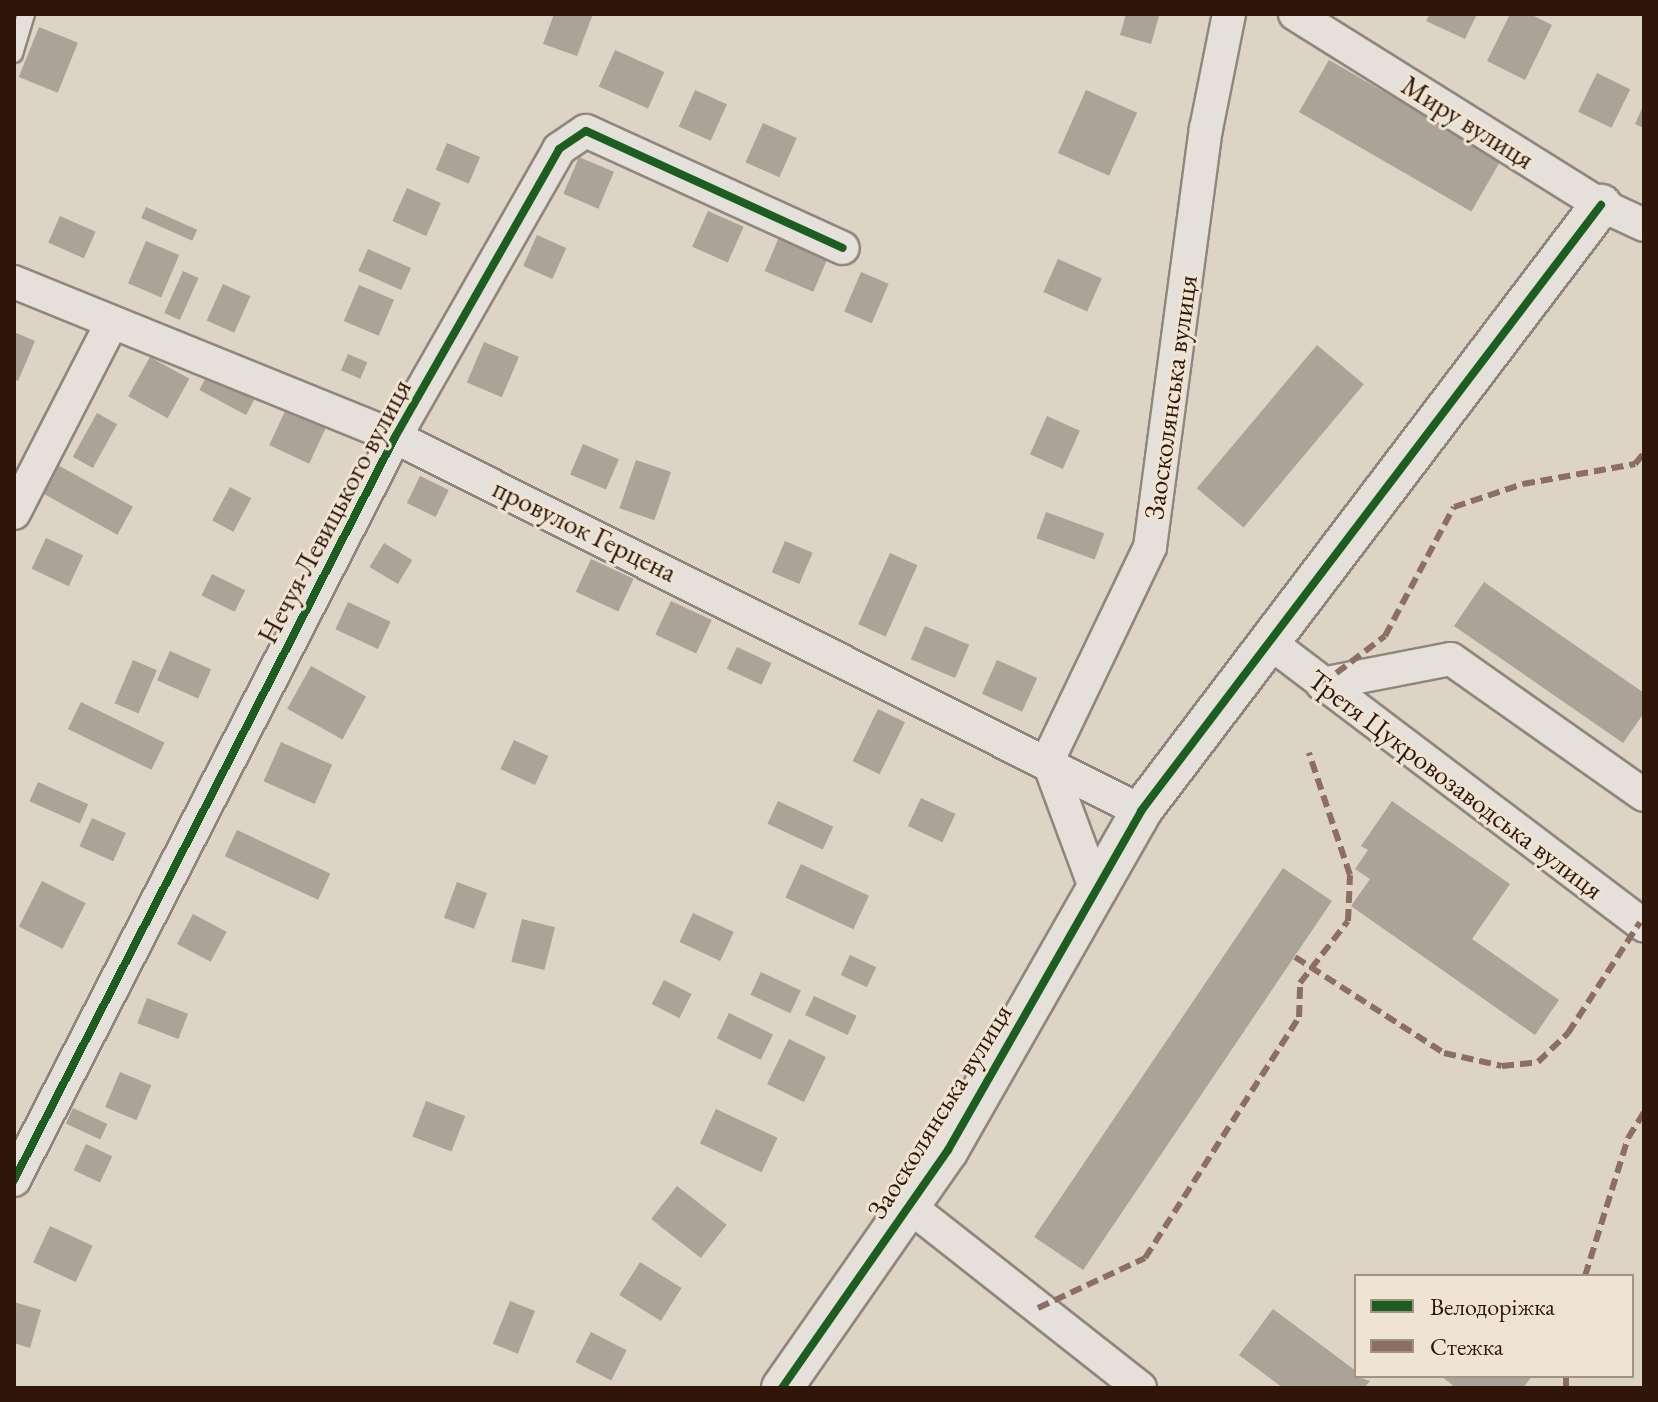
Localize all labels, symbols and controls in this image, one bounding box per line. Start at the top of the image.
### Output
street label: Миру вулиця [1396,68,1540,176]
street label: Заосколянська вулиця [1136,273,1204,521]
street label: Нечуя-Левицького вулиця [250,373,418,649]
street label: провулок Герцена [488,471,682,589]
street label: Третя Цукровозаводська вулиця [1302,662,1610,906]
street label: Заосколянська вулиця [859,998,1019,1224]
legend [1354,1274,1634,1378]
text: Велодоріжка [1430,1291,1555,1322]
text: Стежка [1430,1331,1503,1362]

